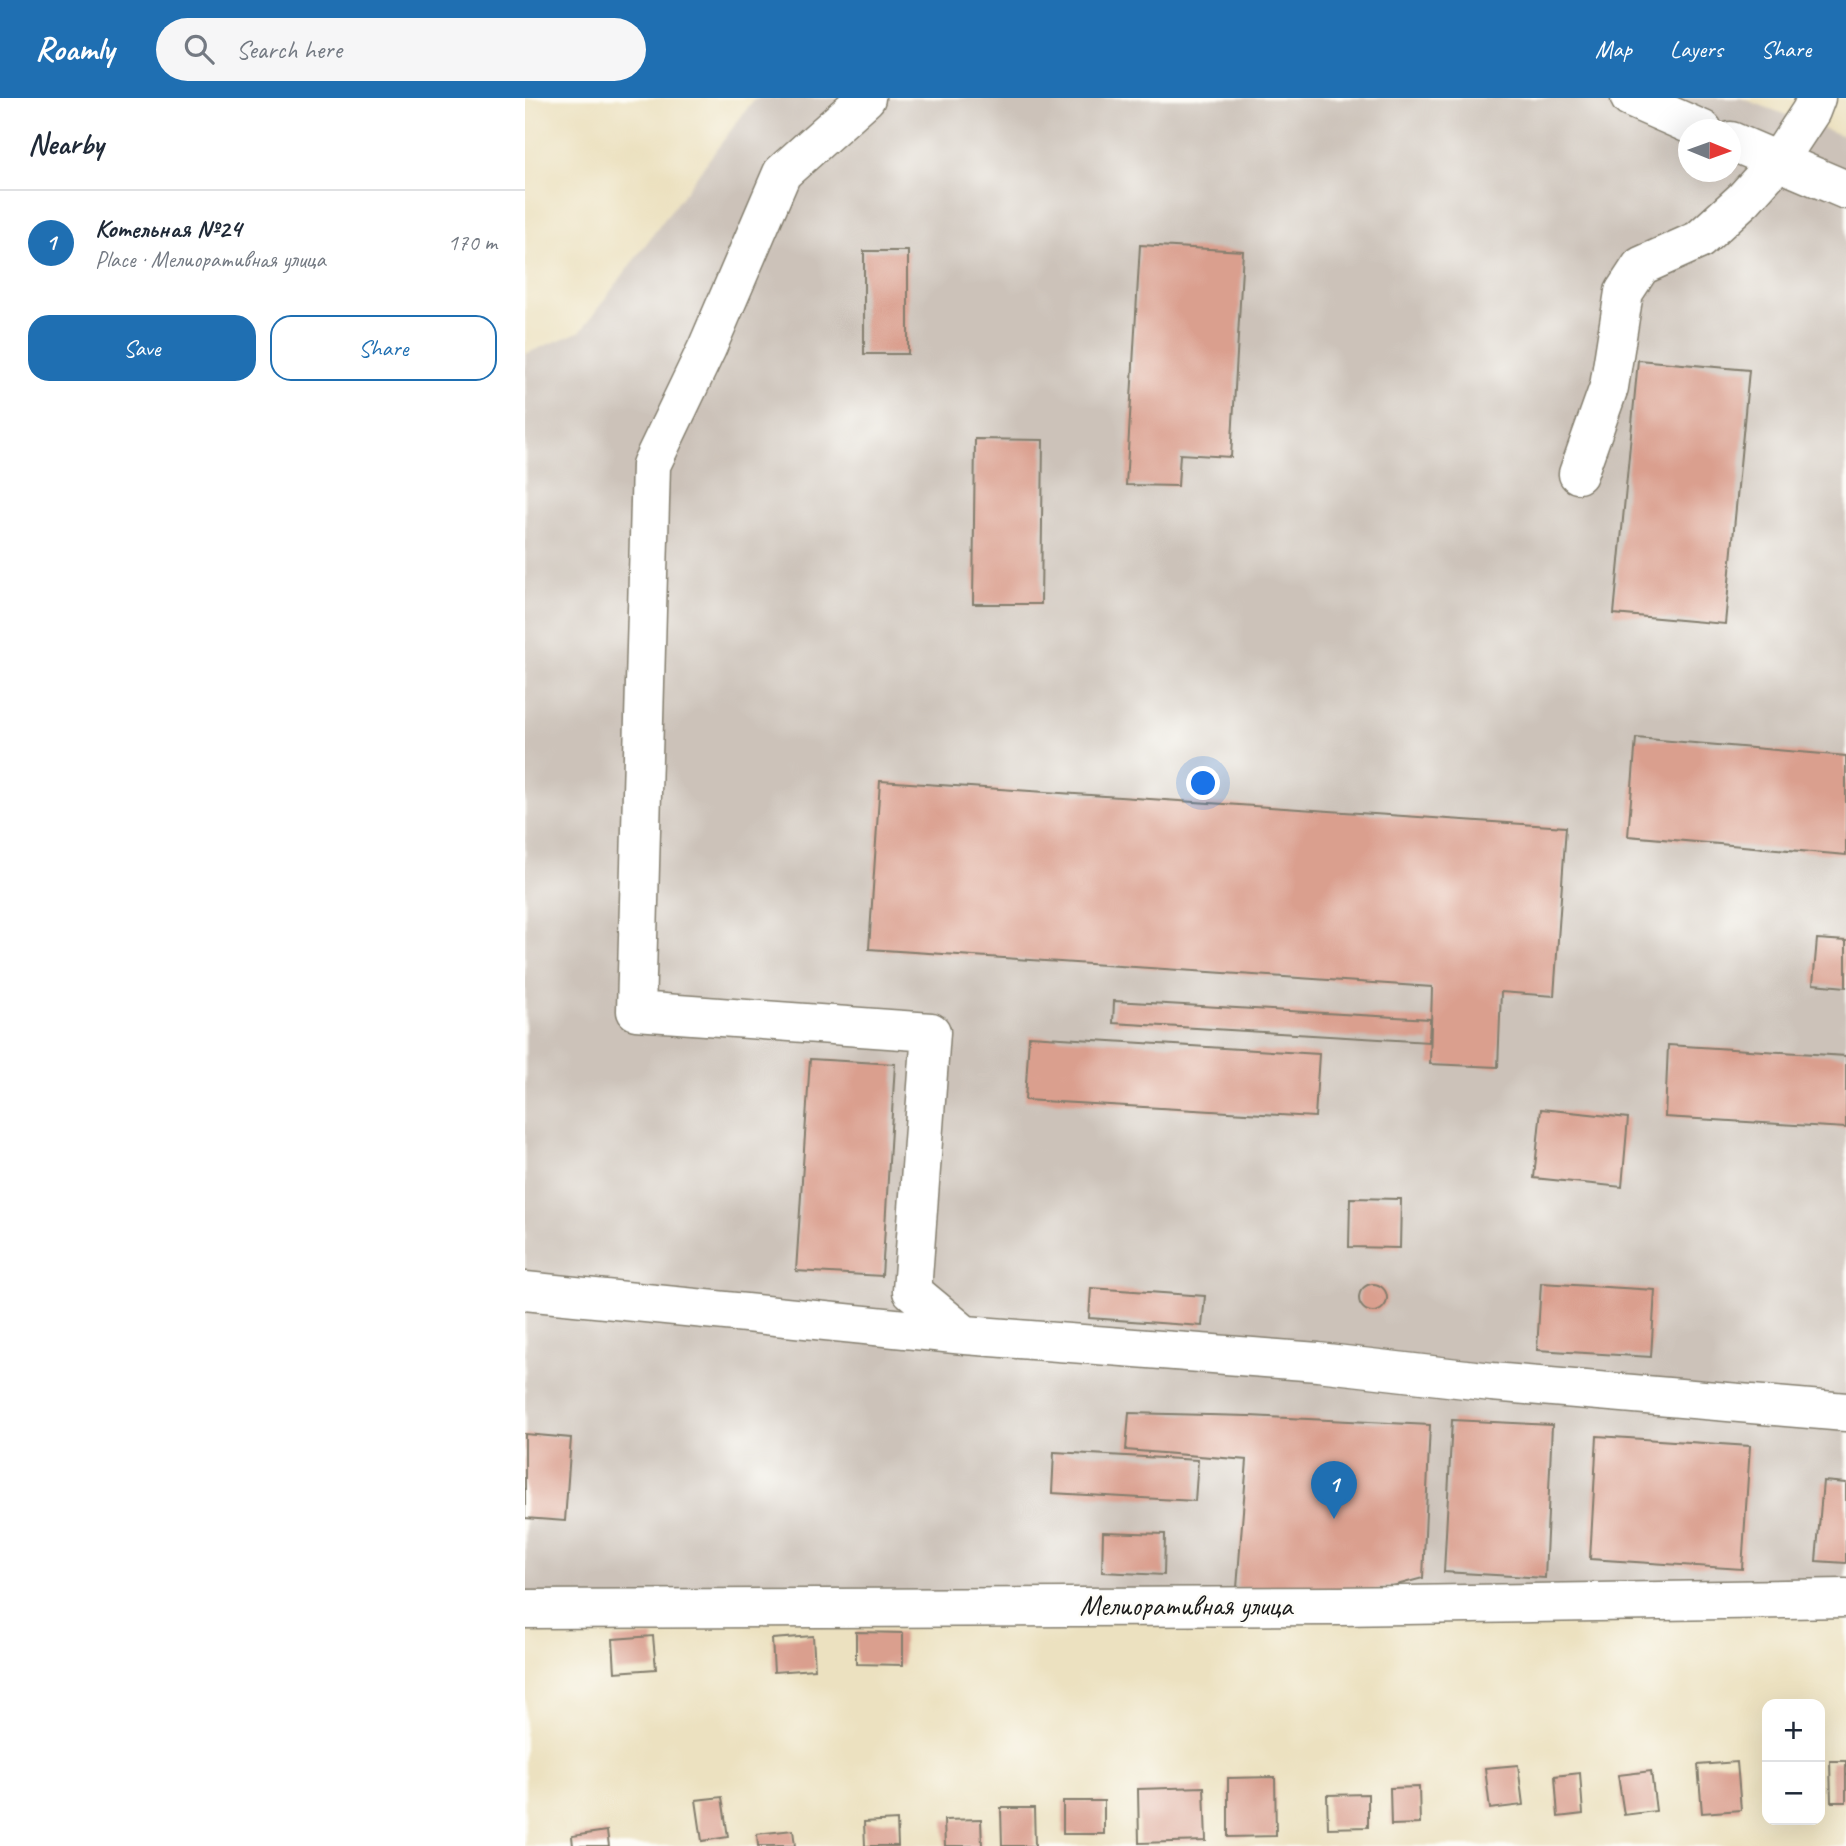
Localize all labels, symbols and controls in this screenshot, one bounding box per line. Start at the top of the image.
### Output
search box [156,18,646,81]
text: Roamly [35,28,114,70]
icon: search [180,30,218,68]
text: Search here [236,33,342,66]
text: Map [1595,34,1632,64]
text: Layers [1670,34,1723,64]
text: Share [1761,34,1811,64]
north arrow [1678,119,1741,182]
text: Nearby [28,125,104,163]
text: Котельная №24 [95,212,241,245]
text: 1 [46,228,56,257]
text: 170 m [448,228,497,257]
text: Place · Мелиоративная улица [95,245,325,274]
button: Save [28,315,256,381]
button: Share [270,315,497,381]
your location [1186,766,1220,800]
pin: 1 [1311,1461,1357,1519]
street label: Мелиоративная улица [1080,1588,1294,1623]
map controls [1762,1699,1825,1825]
button: + [1762,1699,1825,1762]
button: − [1762,1762,1825,1825]

